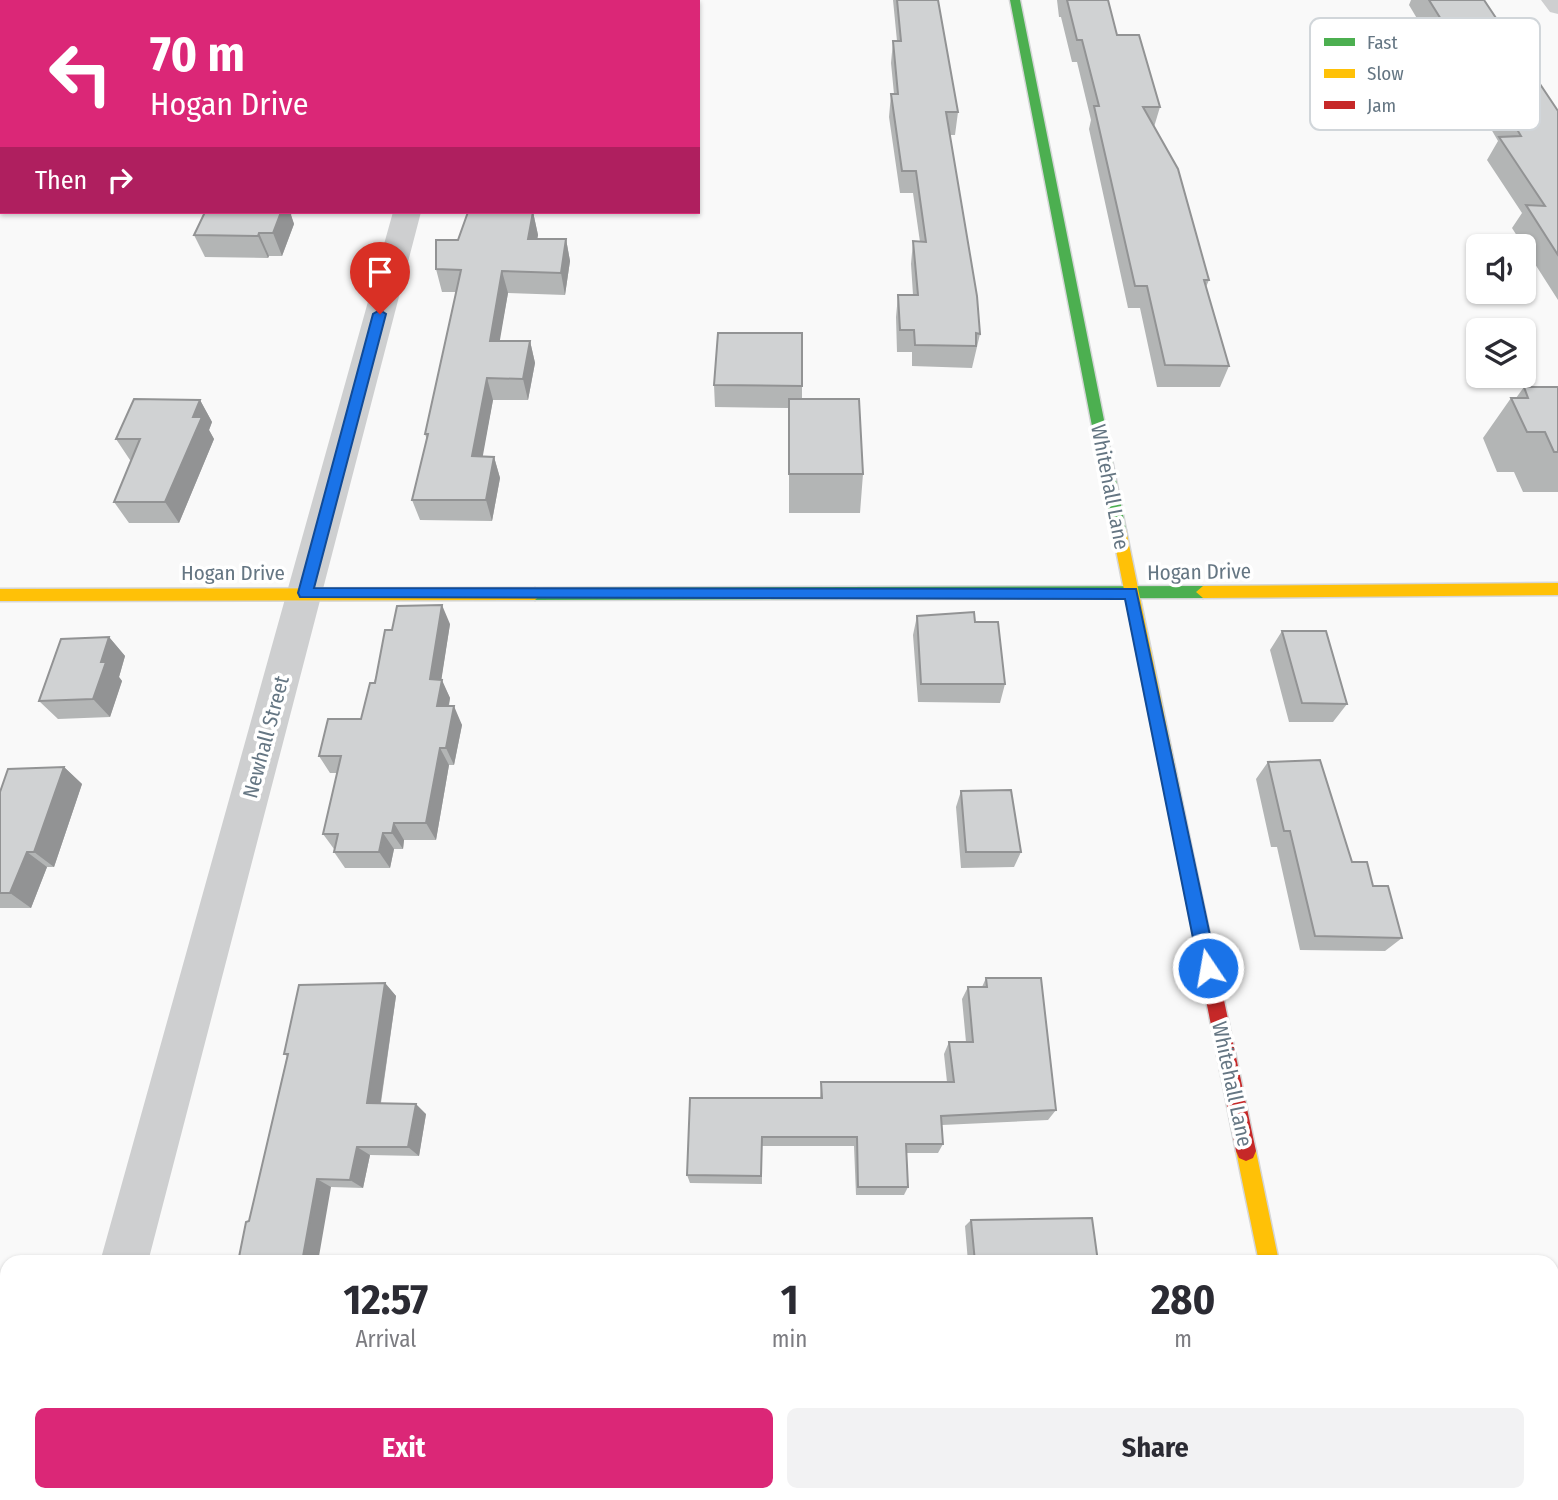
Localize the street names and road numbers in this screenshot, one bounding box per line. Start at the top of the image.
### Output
street label: Whitehall Lane [1085,422,1135,552]
street label: Hogan Drive [1147,558,1251,586]
street label: Hogan Drive [181,560,285,586]
street label: Newhall Street [237,673,295,801]
street label: Whitehall Lane [1206,1019,1258,1149]

